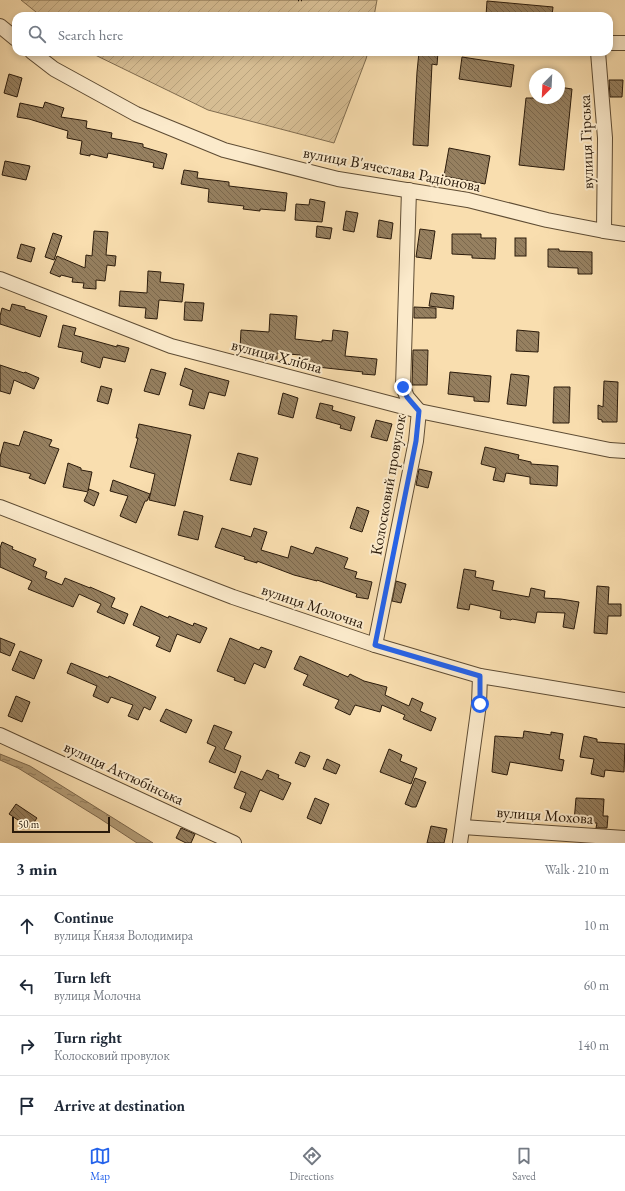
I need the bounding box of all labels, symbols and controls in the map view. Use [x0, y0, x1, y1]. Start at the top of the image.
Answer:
search box [12, 12, 613, 56]
icon: search [26, 23, 48, 45]
text: Search here [58, 25, 123, 44]
north arrow [529, 68, 565, 104]
street label: вулиця Гірська [574, 94, 598, 190]
street label: вулиця В'ячеслава Радіонова [301, 141, 483, 197]
street label: вулиця Хлібна [229, 334, 325, 378]
route end [394, 378, 412, 396]
street label: Колосковий провулок [365, 413, 411, 557]
street label: вулиця Молочна [259, 579, 368, 634]
route start [471, 695, 489, 713]
street label: вулиця Актюбінська [61, 736, 188, 810]
street label: вулиця Мохова [496, 801, 595, 829]
scale bar [12, 815, 110, 834]
text: 50 m [18, 817, 39, 831]
text: 3 min [16, 858, 57, 880]
text: Walk · 210 m [545, 861, 609, 878]
text: Continue [54, 908, 114, 927]
icon: ahead [16, 915, 38, 937]
text: 10 m [584, 917, 609, 934]
text: вулиця Князя Володимира [54, 927, 193, 944]
text: Turn left [54, 968, 111, 987]
icon: left [16, 975, 38, 997]
text: 60 m [584, 977, 609, 994]
text: вулиця Молочна [54, 987, 141, 1004]
text: Turn right [54, 1028, 122, 1047]
icon: right [16, 1035, 38, 1057]
text: 140 m [578, 1037, 609, 1054]
text: Колосковий провулок [54, 1047, 170, 1064]
icon: arrive [16, 1095, 38, 1117]
text: Arrive at destination [54, 1096, 185, 1115]
tab: Map [89, 1145, 111, 1183]
tab: Directions [290, 1145, 334, 1183]
tab: Saved [512, 1145, 536, 1183]

